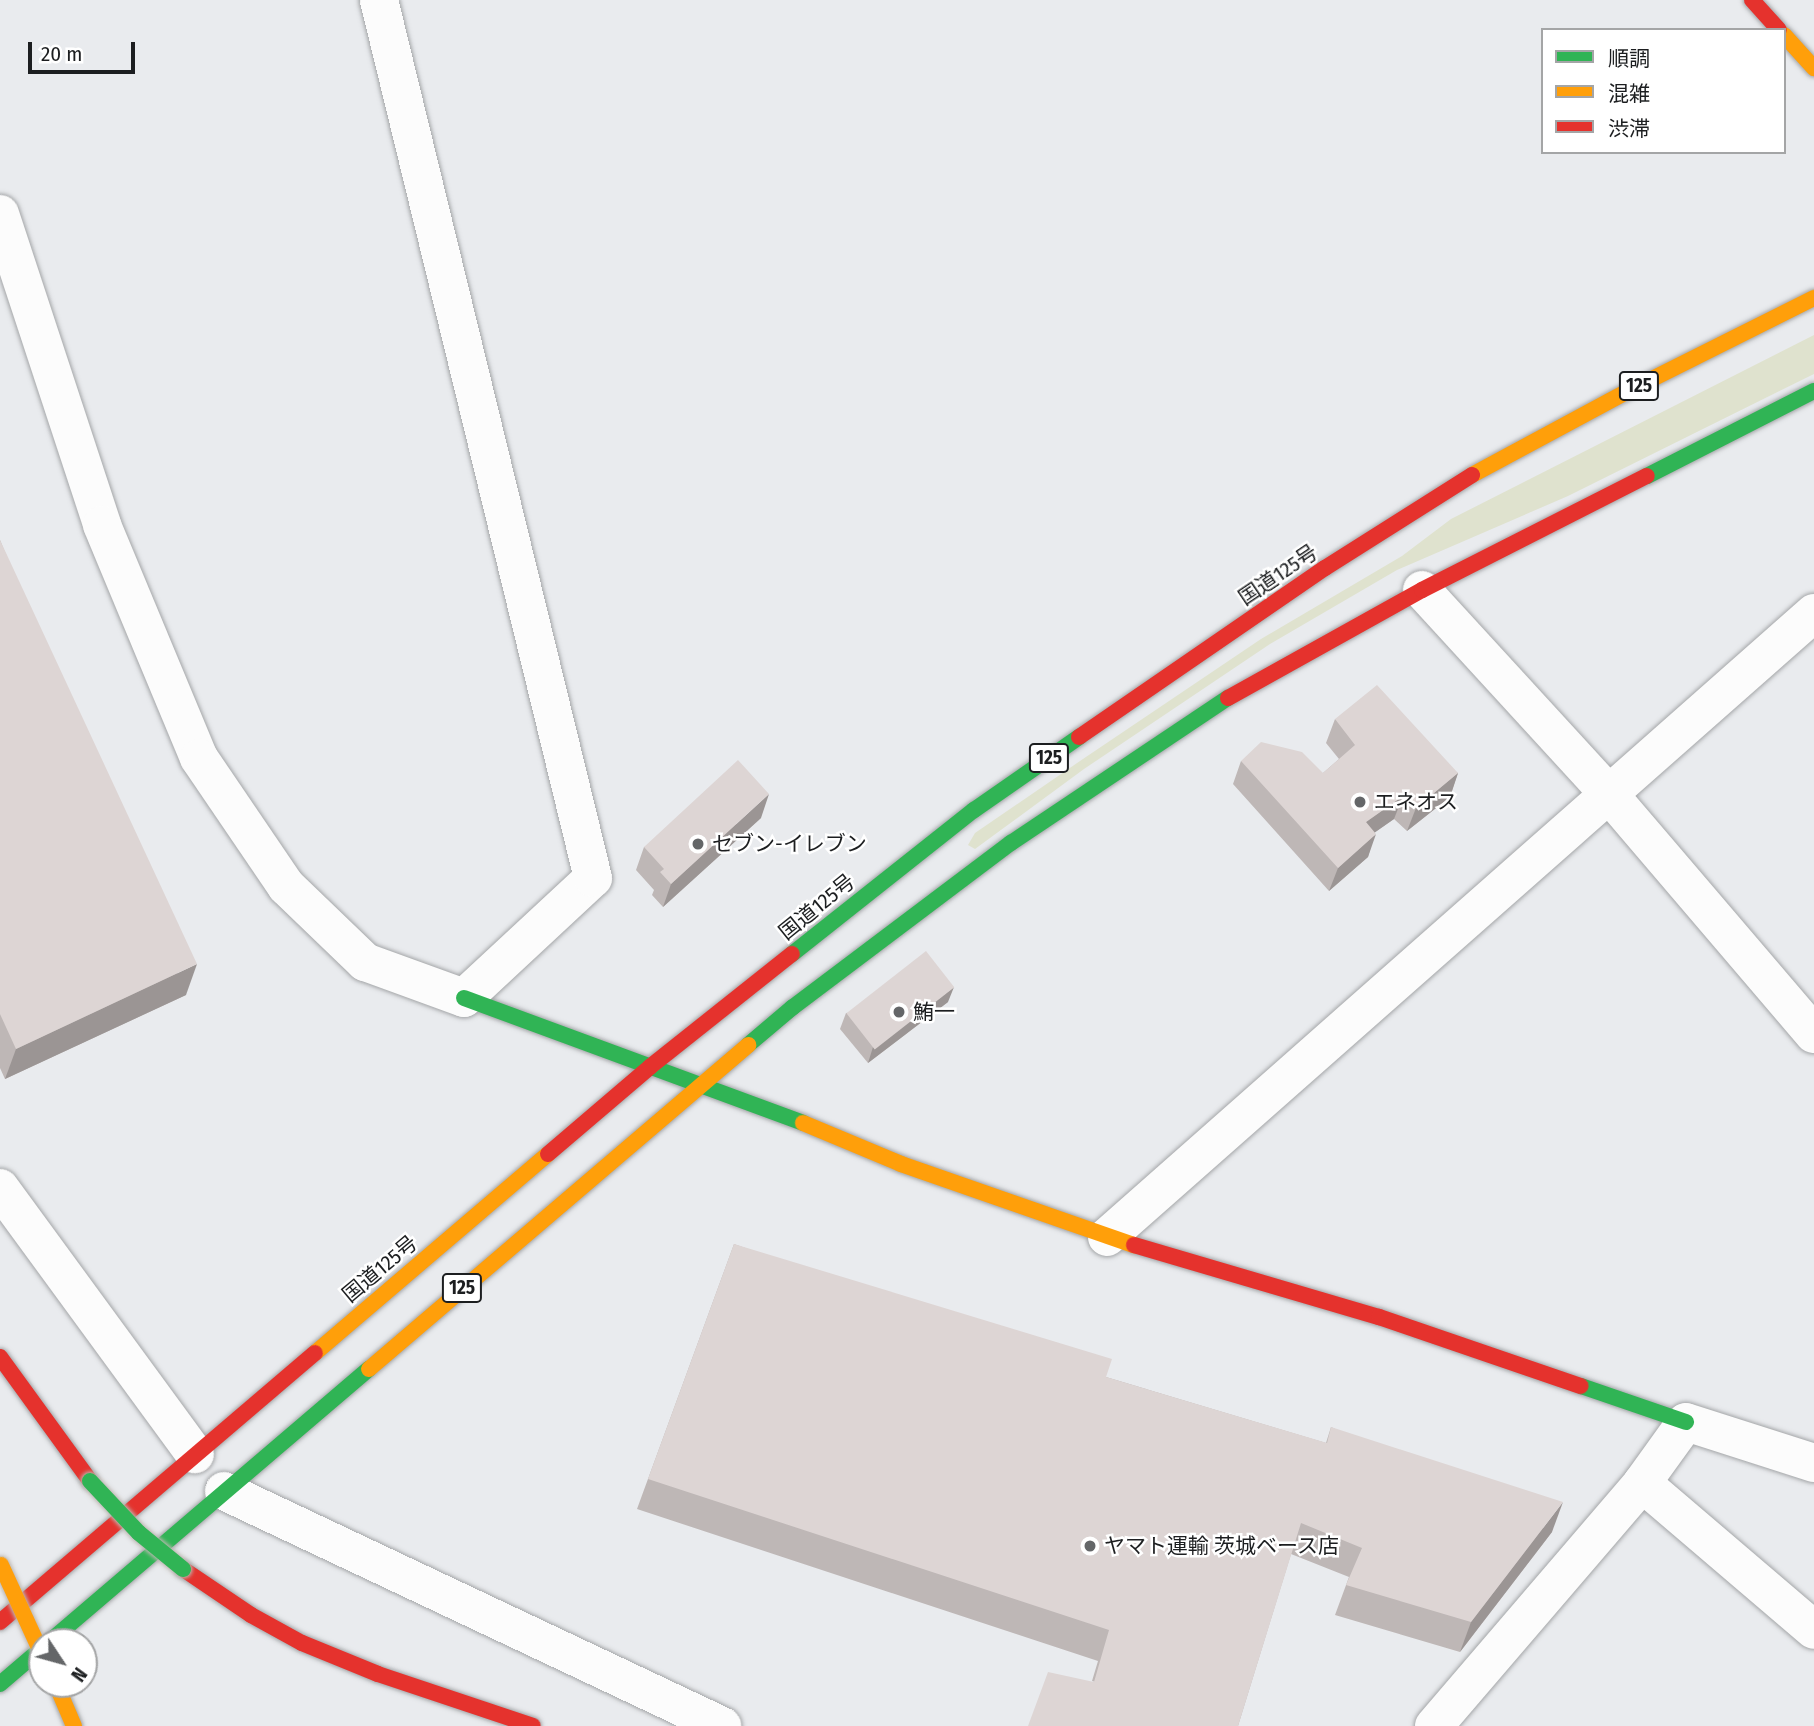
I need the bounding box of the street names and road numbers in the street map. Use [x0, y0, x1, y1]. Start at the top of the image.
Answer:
road number: 125 [1618, 370, 1660, 402]
street label: 国道125号 [1234, 539, 1322, 611]
road number: 125 [1028, 743, 1070, 774]
street label: 国道125号 [774, 869, 860, 945]
street label: 国道125号 [337, 1230, 423, 1308]
road number: 125 [441, 1272, 483, 1304]

